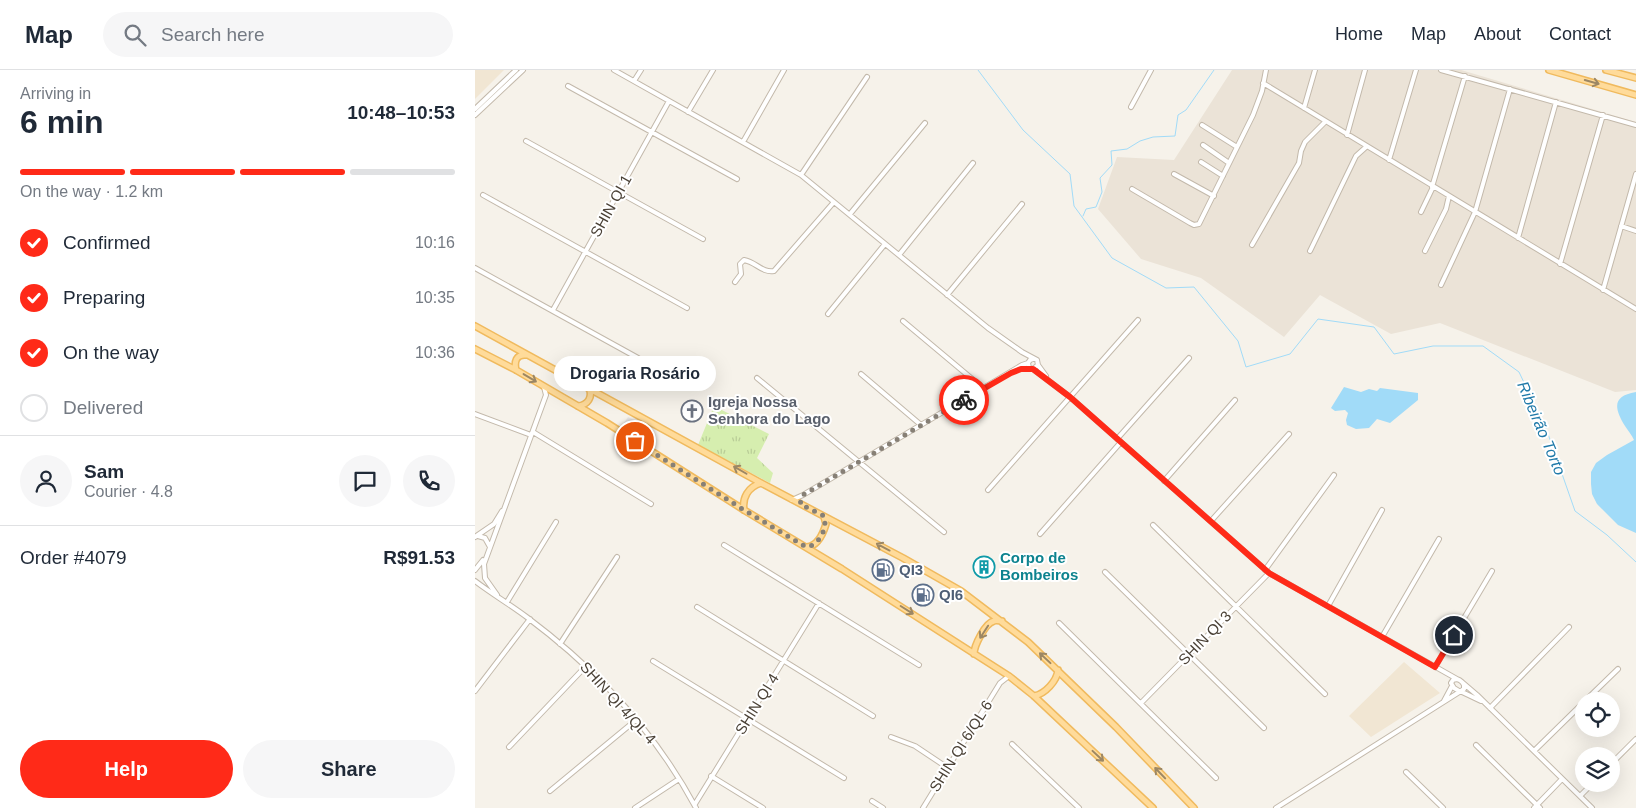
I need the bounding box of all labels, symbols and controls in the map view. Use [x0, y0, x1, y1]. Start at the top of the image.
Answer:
search box [103, 12, 453, 57]
text: Map [25, 21, 73, 48]
icon: search [121, 21, 149, 49]
text: Search here [161, 24, 265, 45]
text: Home [1335, 24, 1383, 44]
text: Map [1411, 24, 1446, 44]
text: About [1474, 24, 1521, 44]
text: Contact [1549, 24, 1611, 44]
one-way arrow [1584, 78, 1600, 88]
text: Arriving in [20, 85, 91, 102]
text: 10:48–10:53 [347, 102, 455, 123]
text: 6 min [20, 104, 104, 140]
street label: SHIN QI 1 [587, 172, 635, 240]
text: On the way · 1.2 km [20, 183, 163, 200]
icon: check [20, 229, 48, 257]
text: Confirmed [63, 232, 151, 253]
text: 10:16 [415, 234, 455, 251]
icon: check [20, 284, 48, 312]
text: Preparing [63, 287, 145, 308]
text: 10:35 [415, 289, 455, 306]
icon: check [20, 339, 48, 367]
text: On the way [63, 342, 159, 363]
text: 10:36 [415, 344, 455, 361]
callout: Drogaria Rosário [554, 356, 716, 391]
text: Drogaria Rosário [570, 365, 700, 382]
one-way arrow [523, 373, 537, 383]
courier [939, 375, 989, 425]
water label: Ribeirão Torto [1514, 379, 1569, 478]
icon: bike [950, 386, 978, 414]
place label: Igreja Nossa Senhora do Lago [708, 393, 831, 427]
text: Delivered [63, 397, 143, 418]
church icon: Igreja Nossa Senhora do Lago [680, 399, 704, 423]
pin [614, 420, 656, 462]
icon: bag [621, 427, 649, 455]
button: person [20, 455, 72, 507]
button: chat [339, 455, 391, 507]
button: phone [403, 455, 455, 507]
text: Sam [84, 461, 124, 482]
one-way arrow [733, 465, 747, 475]
text: Courier · 4.8 [84, 483, 173, 500]
one-way arrow [876, 542, 890, 552]
text: Order #4079 [20, 547, 127, 568]
text: R$91.53 [383, 547, 455, 568]
place label: Corpo de Bombeiros [1000, 549, 1078, 583]
building icon: Corpo de Bombeiros [972, 555, 996, 579]
fuel station icon: QI3 [871, 558, 895, 582]
place label: QI3 [899, 561, 923, 578]
fuel station icon: QI6 [911, 583, 935, 607]
place label: QI6 [939, 586, 963, 603]
one-way arrow [900, 605, 914, 615]
street label: SHIN QI 3 [1175, 607, 1234, 668]
pin [1433, 614, 1475, 656]
icon: home [1440, 621, 1468, 649]
one-way arrow [978, 625, 989, 639]
one-way arrow [1039, 652, 1052, 664]
street label: SHIN QI 4/QL 4 [577, 658, 660, 747]
street label: SHIN QI 4 [731, 670, 782, 737]
map controls [1575, 692, 1620, 792]
button: locate [1575, 692, 1620, 737]
street label: SHIN QI 6/QL 6 [926, 697, 995, 795]
button: Help [20, 740, 233, 798]
button: Share [243, 740, 455, 798]
button: layers [1575, 747, 1620, 792]
one-way arrow [1091, 750, 1104, 762]
one-way arrow [1154, 767, 1166, 779]

